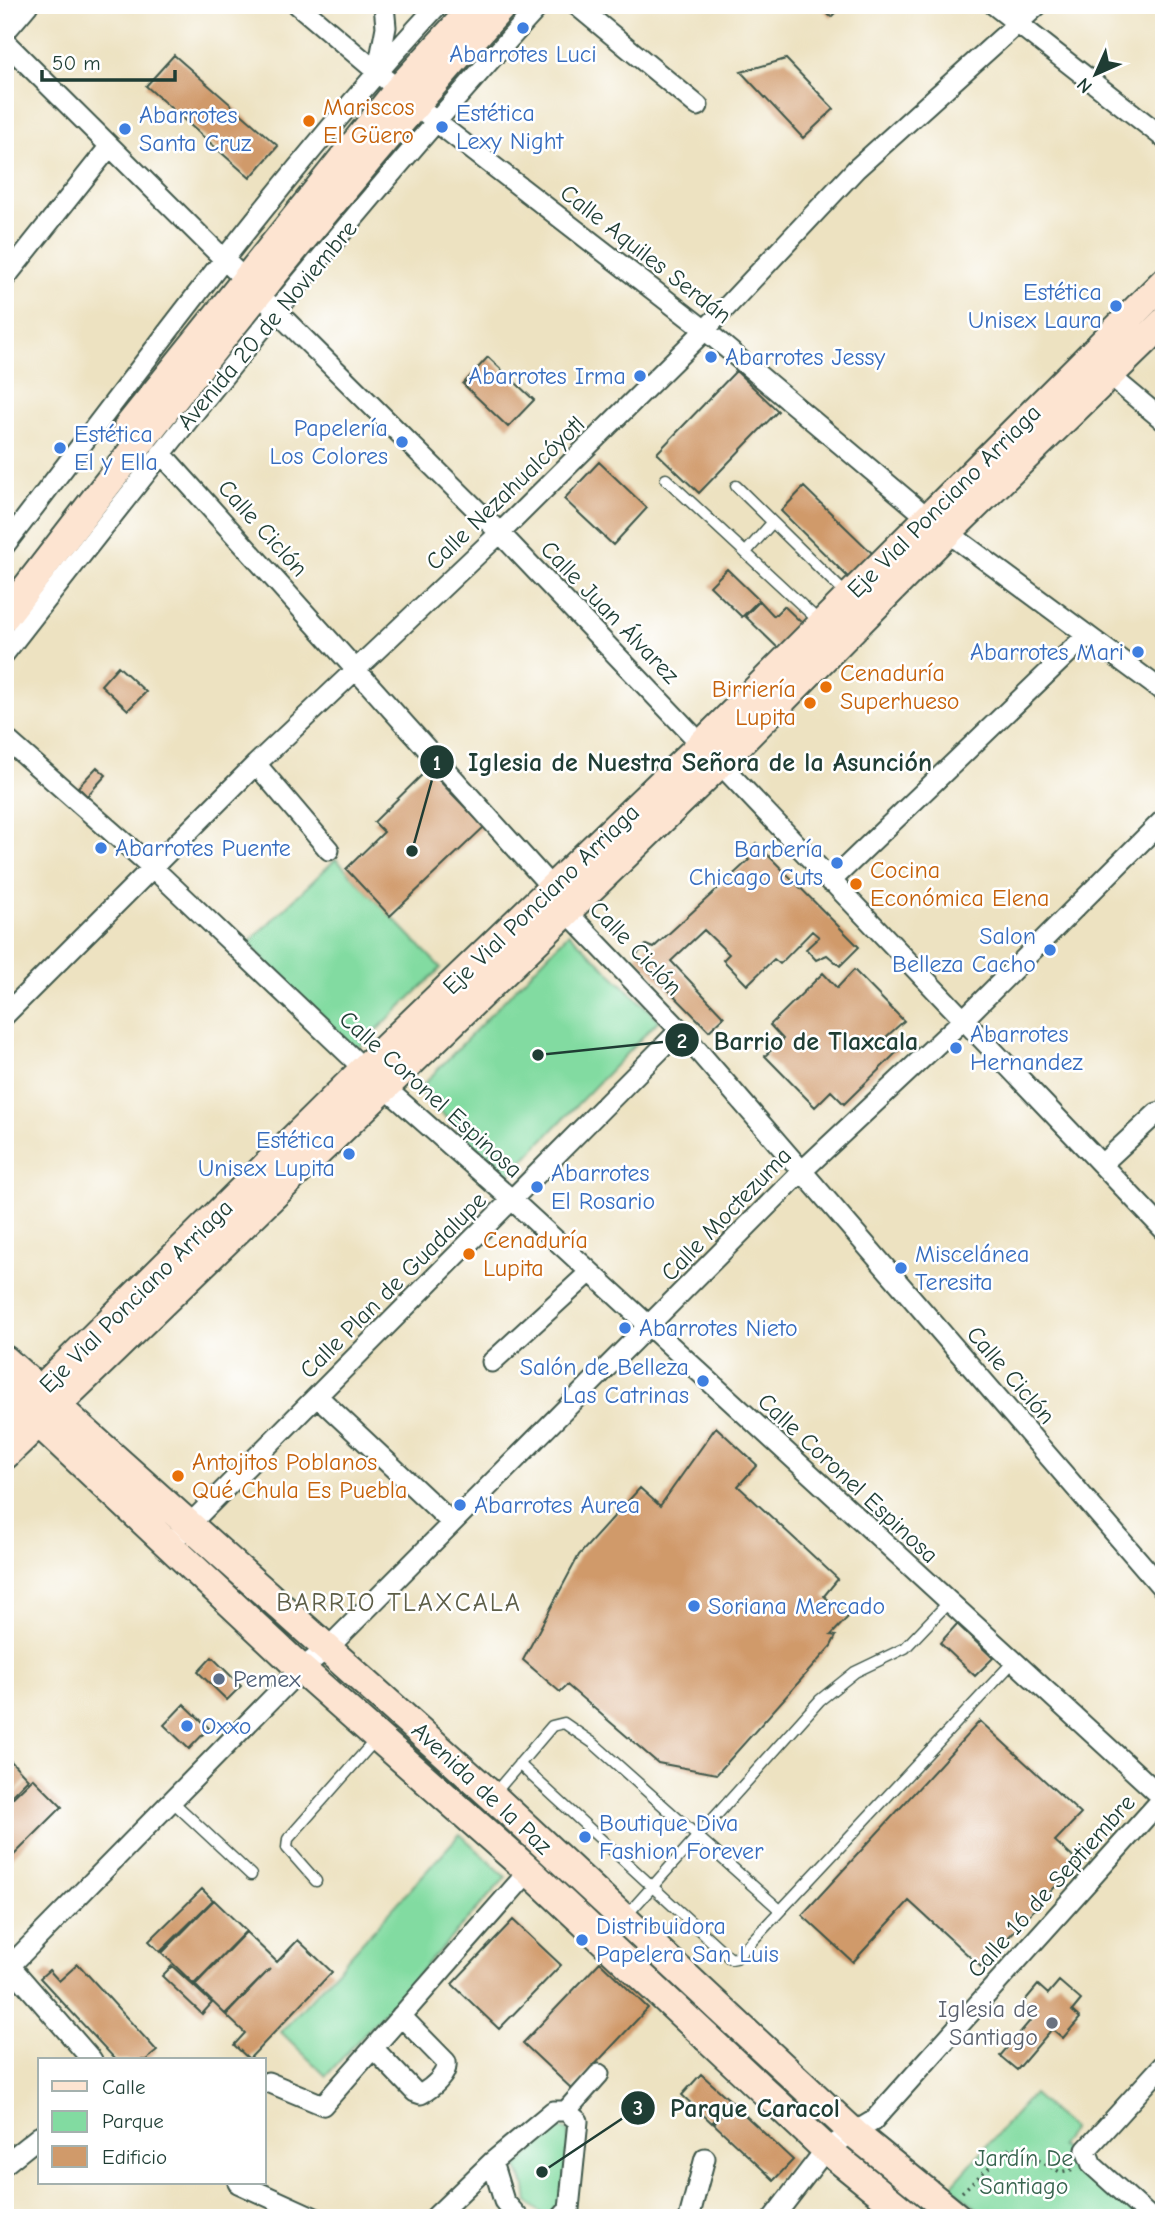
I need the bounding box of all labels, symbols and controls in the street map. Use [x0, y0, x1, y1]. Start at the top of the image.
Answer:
marker: Abarrotes Luci [515, 20, 531, 36]
scale bar [42, 38, 175, 82]
north arrow [1060, 38, 1130, 108]
place label: Abarrotes Luci [449, 40, 597, 68]
text: 50 m [52, 51, 101, 75]
text: N [1073, 73, 1097, 97]
place label: Mariscos El Güero [323, 93, 414, 149]
place label: Estética Lexy Night [456, 99, 565, 155]
place label: Abarrotes Santa Cruz [139, 101, 252, 157]
marker: Mariscos El Güero [301, 113, 317, 129]
marker: Estética Lexy Night [434, 119, 450, 135]
marker: Abarrotes Santa Cruz [117, 121, 133, 137]
street label: Calle Aquiles Serdán [555, 178, 737, 330]
street label: Avenida 20 de Noviembre [171, 215, 363, 435]
place label: Estética Unisex Laura [968, 278, 1102, 334]
marker: Estética Unisex Laura [1108, 298, 1124, 314]
place label: Abarrotes Jessy [725, 343, 885, 371]
marker: Abarrotes Jessy [703, 349, 719, 365]
place label: Abarrotes Irma [468, 362, 626, 390]
marker: Abarrotes Irma [632, 368, 648, 384]
street label: Eje Vial Ponciano Arriaga [842, 399, 1046, 603]
street label: Calle Nezahualcóyotl [420, 410, 590, 576]
place label: Papelería Los Colores [269, 414, 388, 470]
place label: Estética El y Ella [74, 420, 158, 476]
marker: Papelería Los Colores [394, 434, 410, 450]
marker: Estética El y Ella [52, 440, 68, 456]
street label: Calle Ciclón [212, 474, 314, 582]
street label: Calle Juan Álvarez [535, 535, 686, 689]
place label: Abarrotes Mari [970, 638, 1124, 666]
marker: Abarrotes Mari [1130, 644, 1146, 660]
place label: Cenaduría Superhueso [840, 659, 960, 715]
place label: Birriería Lupita [712, 675, 796, 731]
marker: Cenaduría Superhueso [818, 679, 834, 695]
marker: Birriería Lupita [802, 695, 818, 711]
callout: Iglesia de Nuestra Señora de la Asunción [419, 739, 946, 786]
text: Iglesia de Nuestra Señora de la Asunción [468, 748, 932, 778]
text: 1 [433, 751, 441, 775]
street label: Eje Vial Ponciano Arriaga [437, 798, 645, 1000]
place label: Abarrotes Puente [115, 834, 291, 862]
place label: Barbería Chicago Cuts [689, 835, 823, 891]
marker: Abarrotes Puente [93, 840, 109, 856]
marker: Barbería Chicago Cuts [829, 855, 845, 871]
place label: Cocina Económica Elena [870, 856, 1049, 912]
marker: Cocina Económica Elena [848, 876, 864, 892]
street label: Calle Ciclón [584, 895, 688, 1001]
place label: Salon Belleza Cacho [892, 922, 1036, 978]
marker: Salon Belleza Cacho [1042, 942, 1058, 958]
street label: Calle Coronel Espinosa [334, 1005, 528, 1183]
callout: Barrio de Tlaxcala [665, 1017, 933, 1064]
place label: Abarrotes Hernandez [970, 1020, 1084, 1076]
text: Barrio de Tlaxcala [714, 1027, 918, 1057]
text: 2 [677, 1029, 687, 1053]
marker: Abarrotes Hernandez [948, 1040, 964, 1056]
place label: Estética Unisex Lupita [198, 1126, 335, 1182]
street label: Calle Moctezuma [655, 1141, 797, 1287]
marker: Estética Unisex Lupita [341, 1146, 357, 1162]
place label: Abarrotes El Rosario [551, 1159, 655, 1215]
marker: Abarrotes El Rosario [529, 1179, 545, 1195]
street label: Calle Plan de Guadalupe [294, 1186, 492, 1384]
street label: Eje Vial Ponciano Arriaga [34, 1194, 238, 1398]
place label: Cenaduría Lupita [483, 1226, 588, 1282]
place label: Miscelánea Teresita [915, 1240, 1029, 1296]
marker: Cenaduría Lupita [461, 1246, 477, 1262]
marker: Miscelánea Teresita [893, 1260, 909, 1276]
place label: Abarrotes Nieto [639, 1314, 798, 1342]
marker: Abarrotes Nieto [617, 1320, 633, 1336]
street label: Calle Ciclón [961, 1320, 1061, 1430]
place label: Salón de Belleza Las Catrinas [520, 1353, 689, 1409]
marker: Salón de Belleza Las Catrinas [695, 1373, 711, 1389]
street label: Calle Coronel Espinosa [752, 1387, 944, 1569]
place label: Antojitos Poblanos Qué Chula Es Puebla [192, 1448, 408, 1504]
marker: Antojitos Poblanos Qué Chula Es Puebla [170, 1468, 186, 1484]
place label: Abarrotes Aurea [474, 1491, 640, 1519]
marker: Abarrotes Aurea [452, 1497, 468, 1513]
district label: BARRIO TLAXCALA [276, 1588, 522, 1618]
place label: Soriana Mercado [708, 1592, 885, 1620]
marker: Soriana Mercado [686, 1598, 702, 1614]
place label: Pemex [233, 1665, 301, 1693]
marker: Pemex [211, 1671, 227, 1687]
place label: Oxxo [201, 1712, 251, 1740]
street label: Avenida de la Paz [406, 1716, 558, 1860]
marker: Oxxo [179, 1718, 195, 1734]
street label: Calle 16 de Septiembre [961, 1789, 1141, 1983]
place label: Boutique Diva Fashion Forever [599, 1809, 764, 1865]
marker: Boutique Diva Fashion Forever [577, 1829, 593, 1845]
place label: Distribuidora Papelera San Luis [596, 1912, 779, 1968]
marker: Distribuidora Papelera San Luis [574, 1932, 590, 1948]
place label: Iglesia de Santiago [938, 1995, 1038, 2051]
marker: Iglesia de Santiago [1044, 2015, 1060, 2031]
legend [38, 2058, 266, 2184]
text: Calle [102, 2075, 145, 2099]
callout: Parque Caracol [621, 2084, 854, 2131]
text: Parque Caracol [670, 2094, 840, 2124]
text: 3 [633, 2096, 643, 2120]
text: Parque [102, 2109, 164, 2133]
park label: Jardín De Santiago [975, 2144, 1073, 2200]
text: Edificio [102, 2145, 167, 2169]

